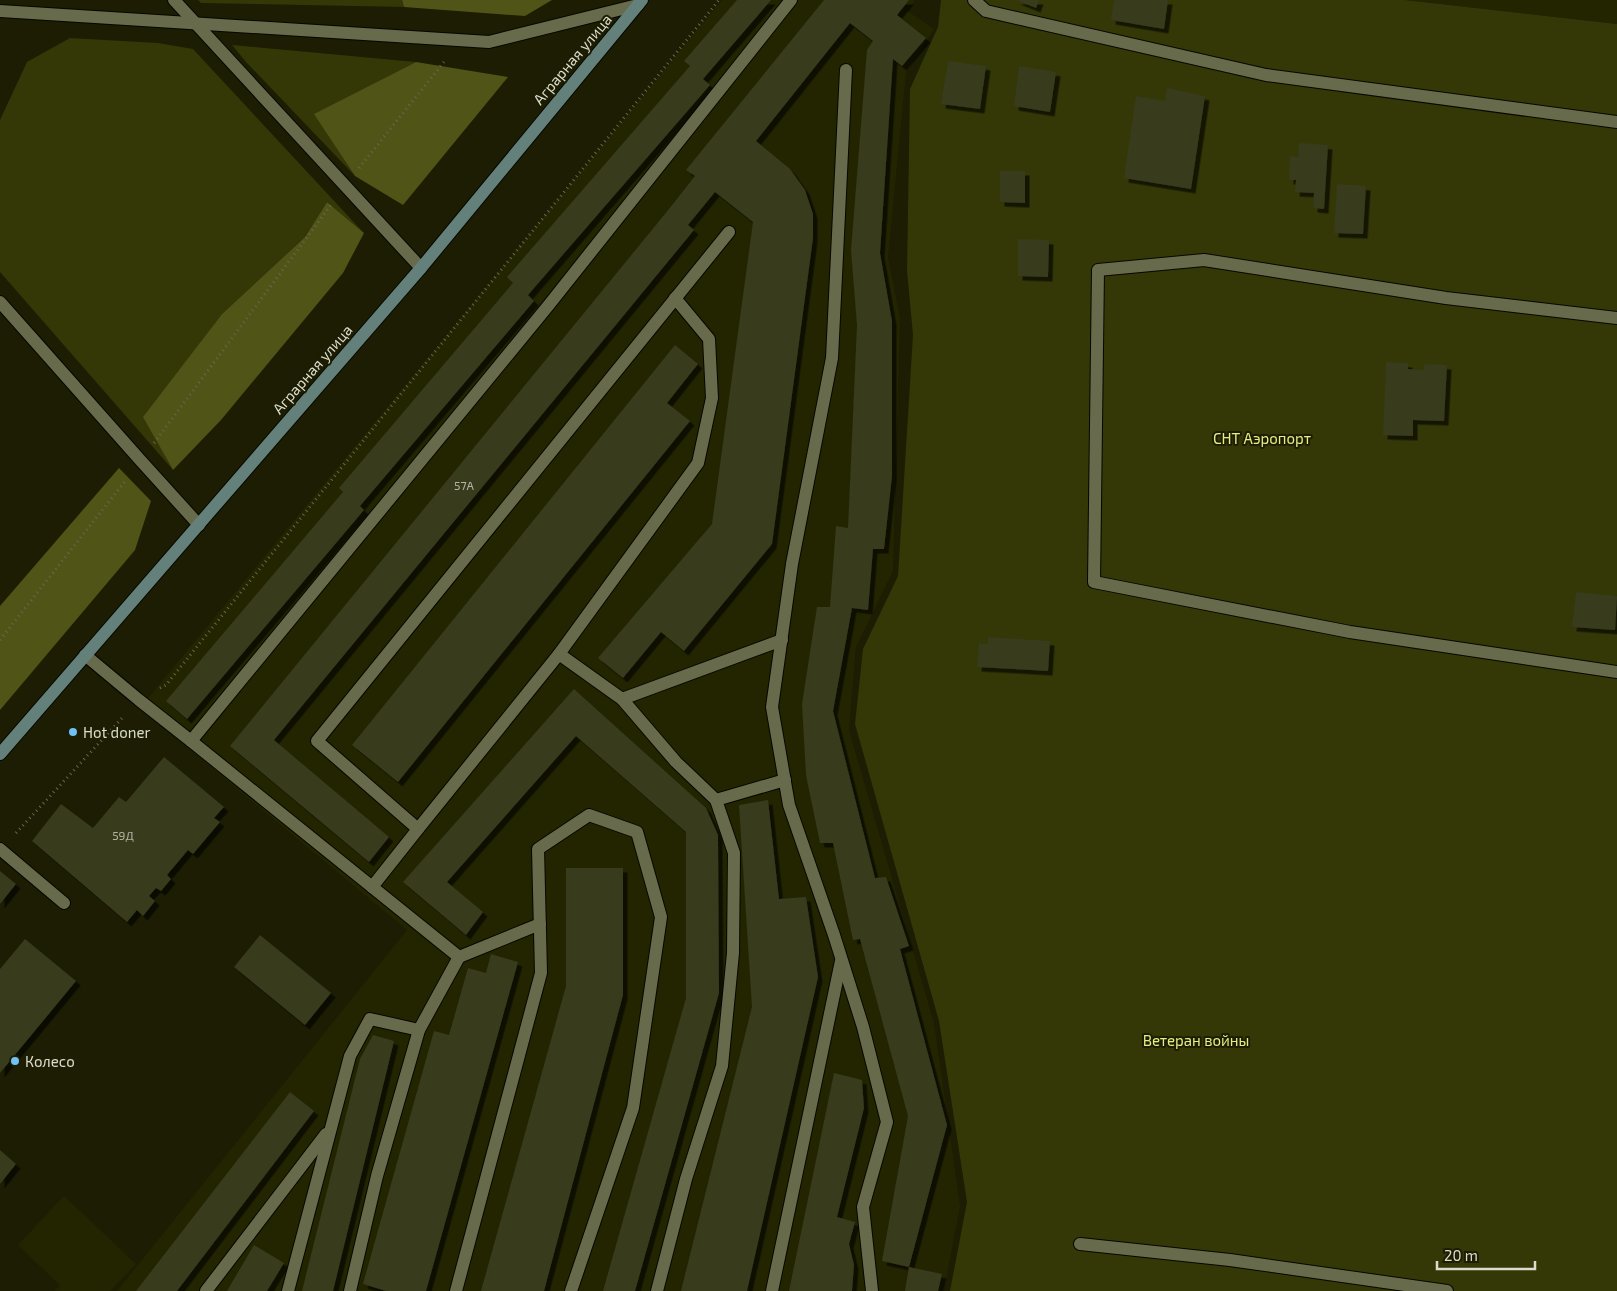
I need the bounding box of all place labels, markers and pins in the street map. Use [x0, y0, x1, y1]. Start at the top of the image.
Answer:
place label: Hot doner [83, 723, 151, 741]
marker: Hot doner [67, 726, 79, 738]
place label: Колесо [25, 1052, 75, 1070]
marker: Колесо [9, 1055, 21, 1067]

